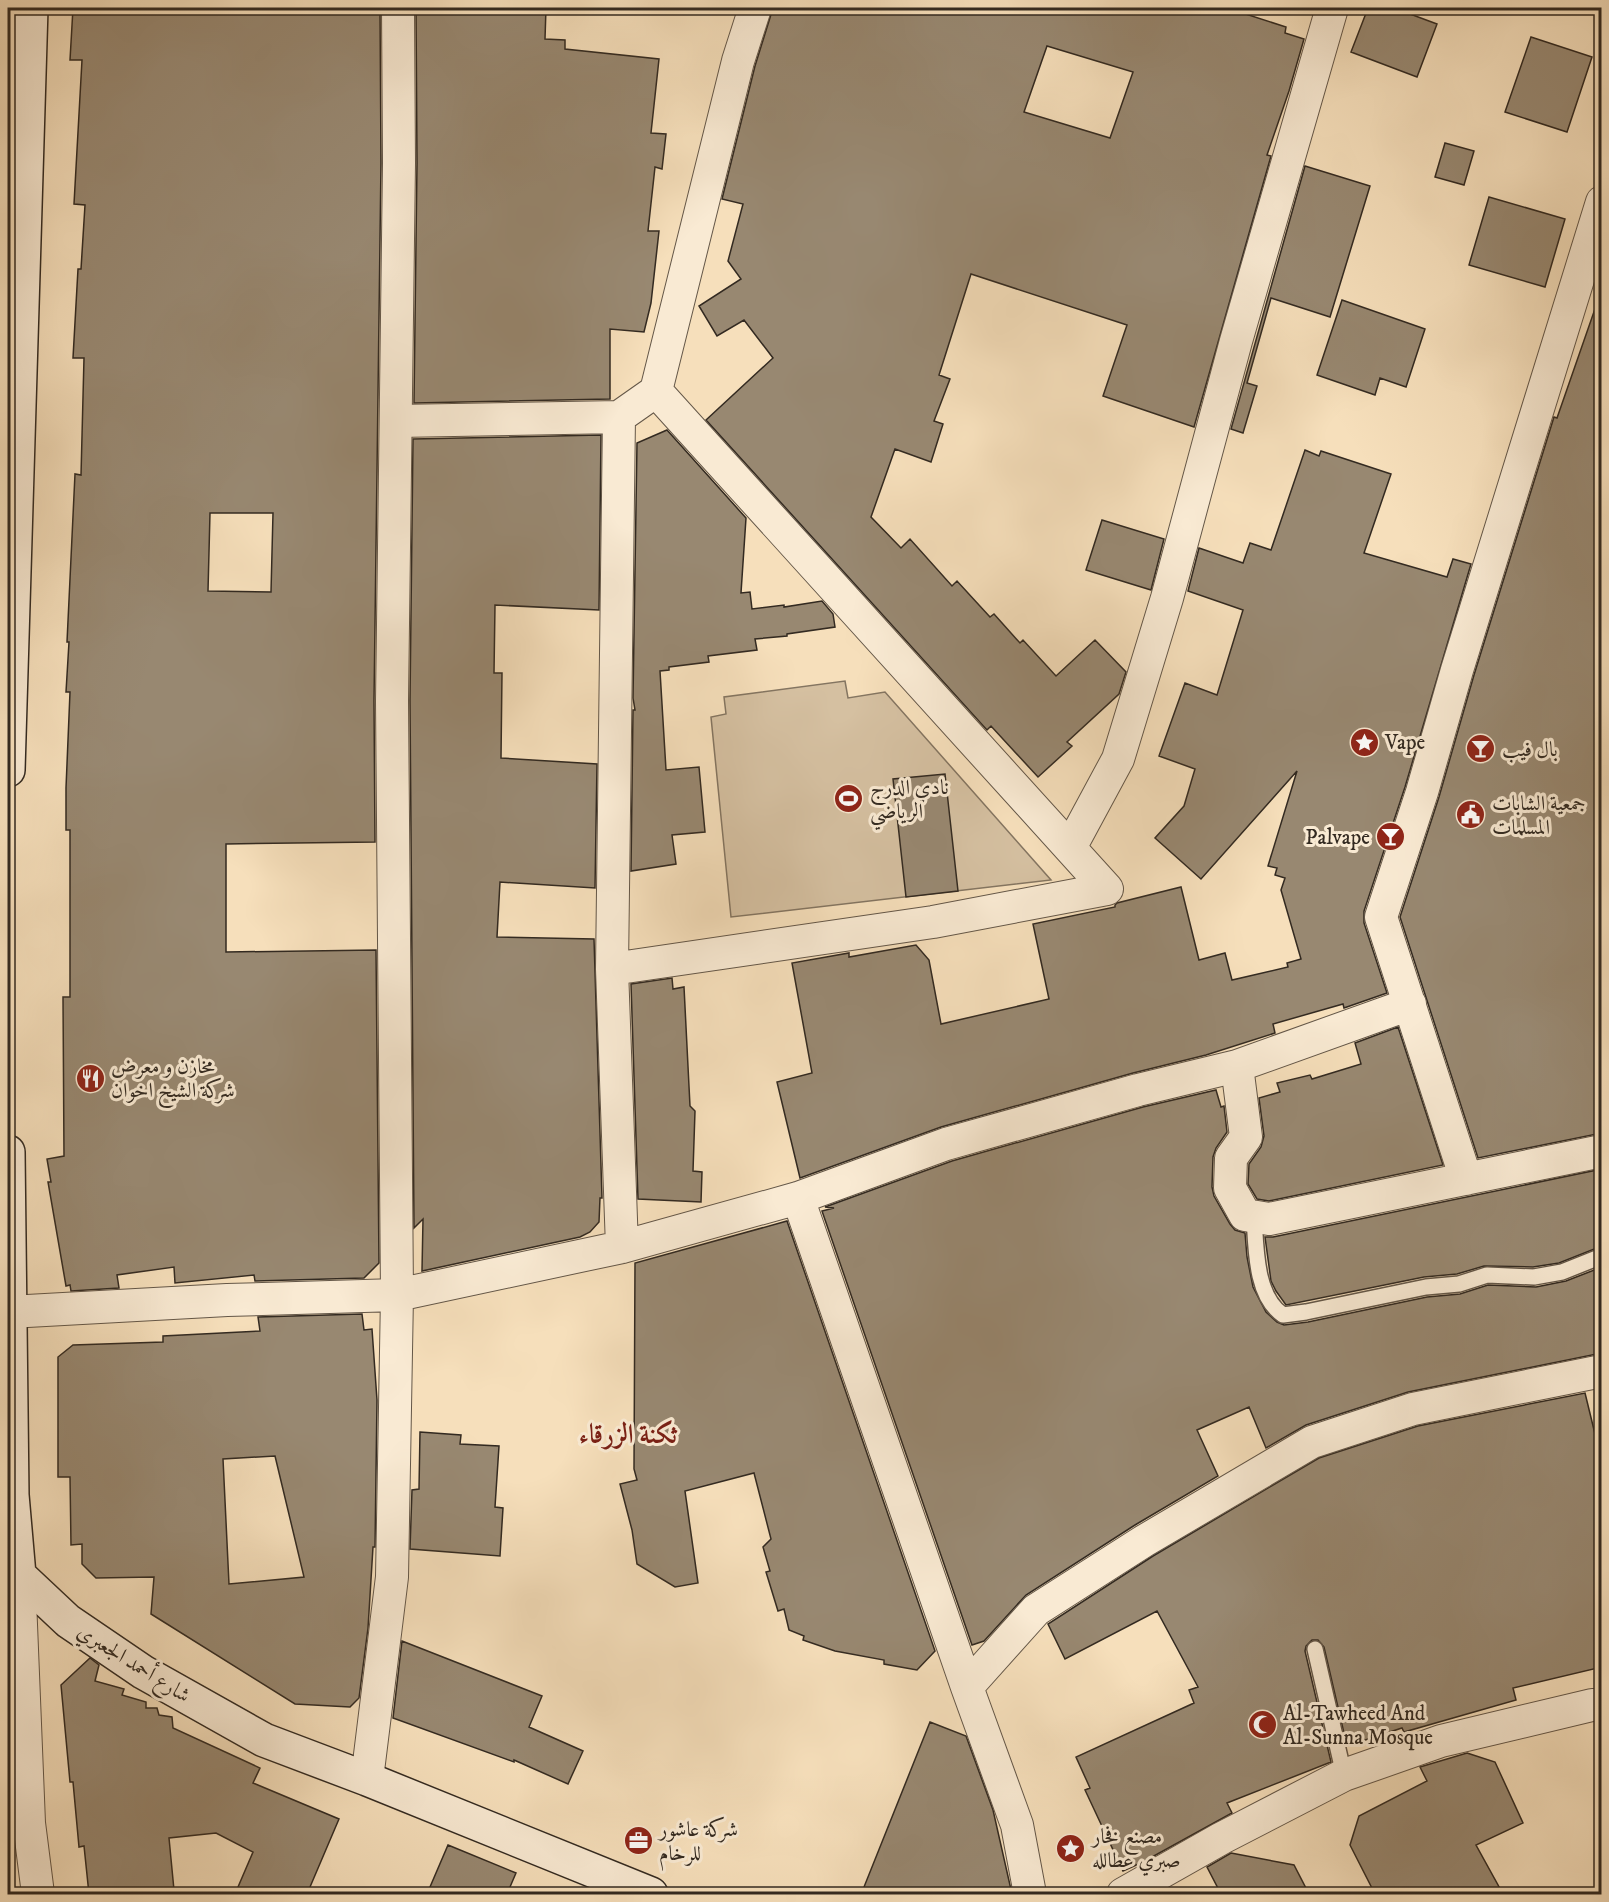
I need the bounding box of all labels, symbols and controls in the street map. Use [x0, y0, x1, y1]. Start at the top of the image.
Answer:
place icon: Vape [1348, 726, 1380, 758]
place label: Vape [1384, 730, 1425, 756]
bar icon: بال فيب [1465, 733, 1497, 765]
place label: بال فيب [1502, 737, 1558, 763]
place label: نادي الدرج الرياضي [870, 775, 949, 831]
sports icon: نادي الدرج الرياضي [833, 783, 865, 815]
place label: جمعية الشابات المسلمات [1492, 791, 1586, 841]
public building icon: جمعية الشابات المسلمات [1455, 799, 1487, 831]
bar icon: Palvape [1375, 821, 1407, 853]
place label: Palvape [1305, 825, 1370, 851]
place label: مخازن و معرض شركة الشيخ اخوان [111, 1054, 235, 1109]
restaurant icon: مخازن و معرض شركة الشيخ اخوان [74, 1062, 106, 1094]
district label: ثكنة الزرقاء [579, 1418, 678, 1452]
street label: شارع أحمد الجعبري [70, 1616, 197, 1712]
place label: Al-Tawheed And Al-Sunna Mosque [1283, 1701, 1433, 1751]
mosque icon: Al-Tawheed And Al-Sunna Mosque [1246, 1709, 1278, 1741]
place label: شركة عاشور للرخام [657, 1816, 738, 1871]
place label: مصنع فخار صبري عطالله [1090, 1824, 1181, 1876]
office icon: شركة عاشور للرخام [622, 1825, 654, 1857]
place icon: مصنع فخار صبري عطالله [1055, 1832, 1087, 1864]

